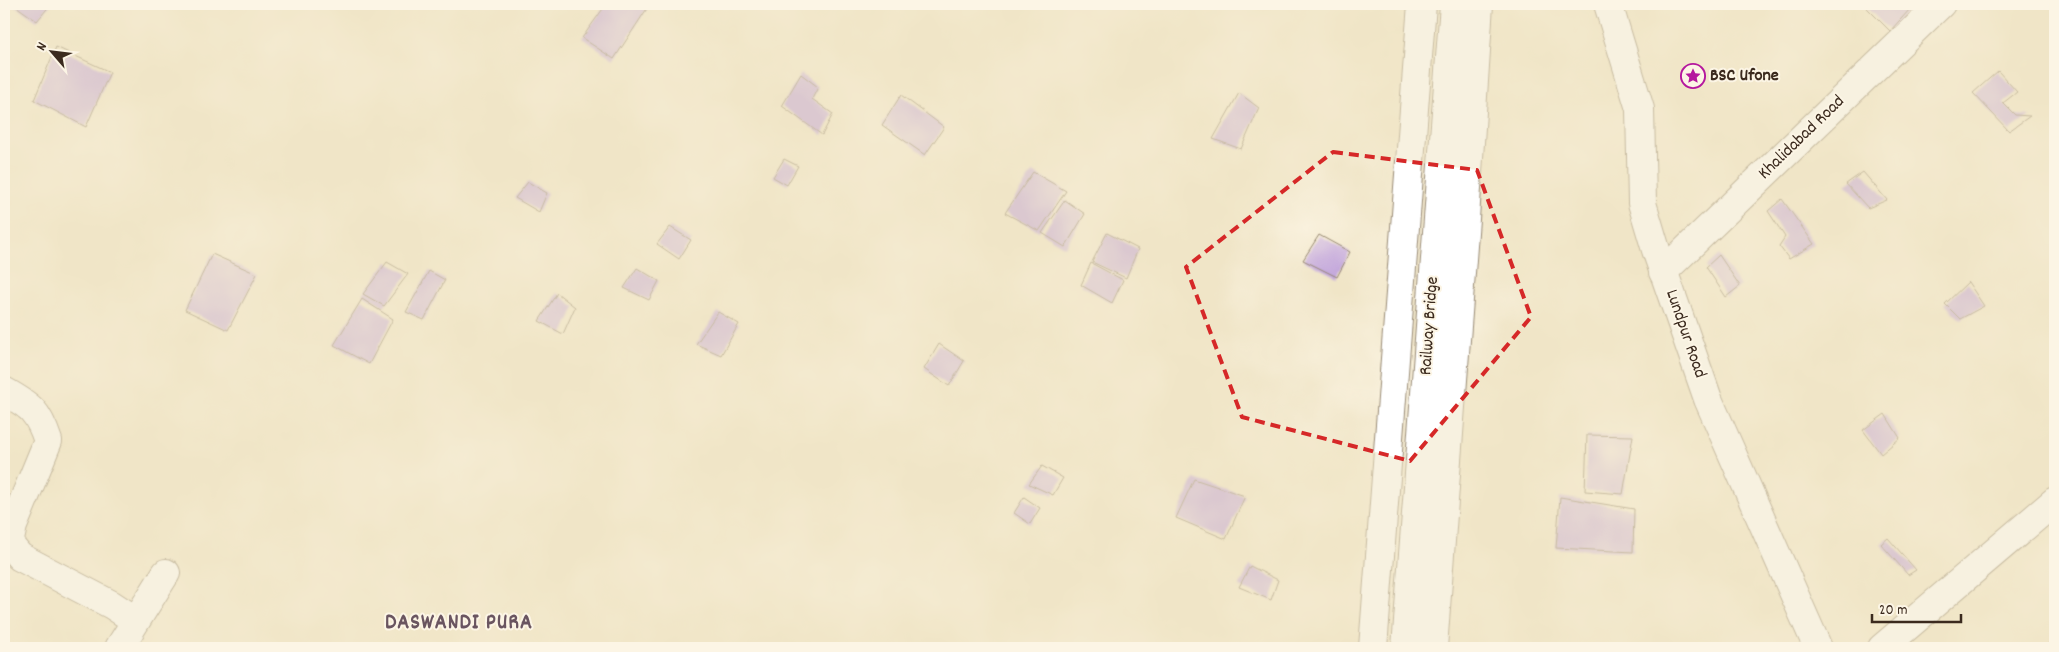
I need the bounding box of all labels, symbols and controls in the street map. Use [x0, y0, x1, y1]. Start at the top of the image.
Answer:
north arrow [28, 28, 78, 78]
text: N [32, 39, 53, 55]
place icon: BSC Ufone [1680, 63, 1706, 89]
place label: BSC Ufone [1710, 64, 1779, 89]
street label: Khalidabad Road [1753, 90, 1851, 186]
street label: Railway Bridge [1414, 276, 1446, 376]
street label: Lundpur Road [1658, 286, 1712, 382]
scale bar [1872, 592, 1960, 624]
text: 20 m [1879, 600, 1907, 622]
district label: DASWANDI PURA [385, 608, 533, 639]

